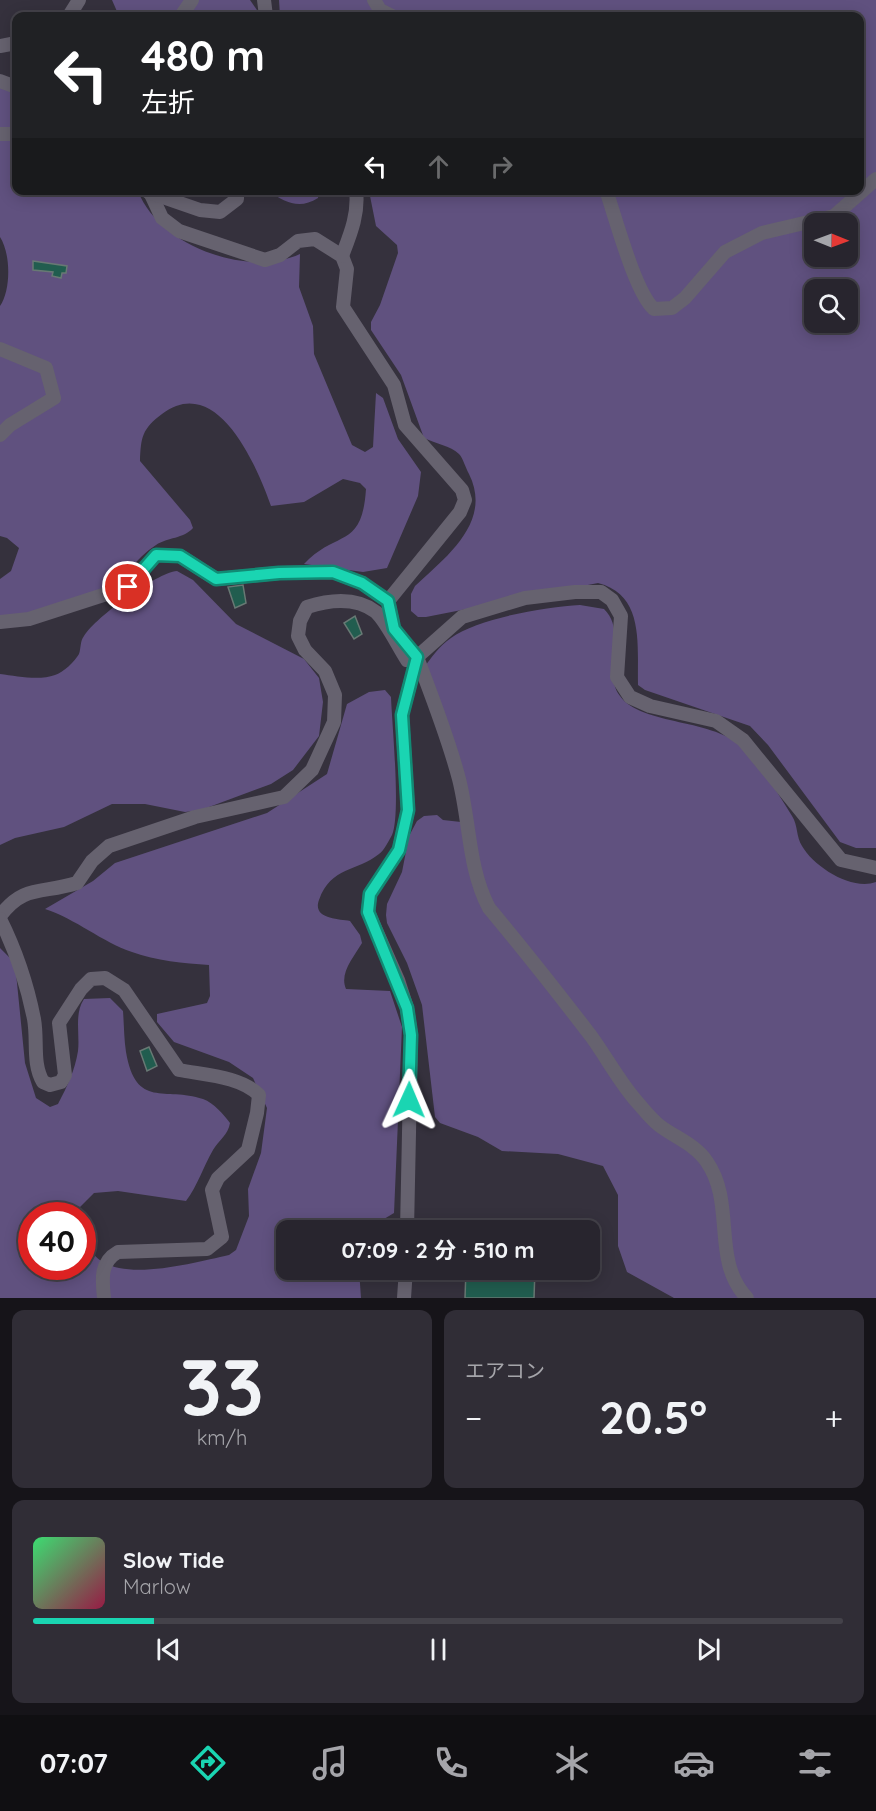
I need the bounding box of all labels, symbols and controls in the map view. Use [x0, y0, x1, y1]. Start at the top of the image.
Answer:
text: 480 m [141, 29, 265, 82]
icon: left [42, 36, 120, 114]
text: 左折 [141, 85, 195, 119]
icon: left [359, 150, 392, 183]
icon: ahead [422, 150, 455, 183]
icon: right [485, 150, 518, 183]
north arrow [804, 213, 858, 267]
map controls [804, 213, 858, 333]
button: search [804, 279, 858, 333]
pin [102, 561, 153, 612]
icon: arrive [111, 570, 144, 603]
position arrow [377, 1068, 441, 1132]
speed limit sign: 40 [18, 1202, 96, 1280]
text: 07:09 · 2 分 · 510 m [342, 1236, 535, 1264]
text: 33 [180, 1337, 264, 1435]
text: エアコン [465, 1358, 545, 1383]
text: 20.5° [599, 1389, 707, 1445]
text: − [465, 1397, 482, 1438]
text: + [824, 1397, 843, 1438]
text: km/h [197, 1425, 247, 1450]
text: Slow Tide [123, 1546, 224, 1574]
text: Marlow [123, 1574, 191, 1599]
icon: previous [152, 1633, 185, 1666]
icon: pause [422, 1633, 455, 1666]
icon: next [692, 1633, 725, 1666]
icon: directions [187, 1742, 229, 1784]
icon: music [309, 1742, 351, 1784]
icon: phone [430, 1742, 472, 1784]
icon: climate [551, 1742, 593, 1784]
icon: car [673, 1742, 715, 1784]
icon: filters [794, 1742, 836, 1784]
text: 07:07 [40, 1746, 108, 1780]

